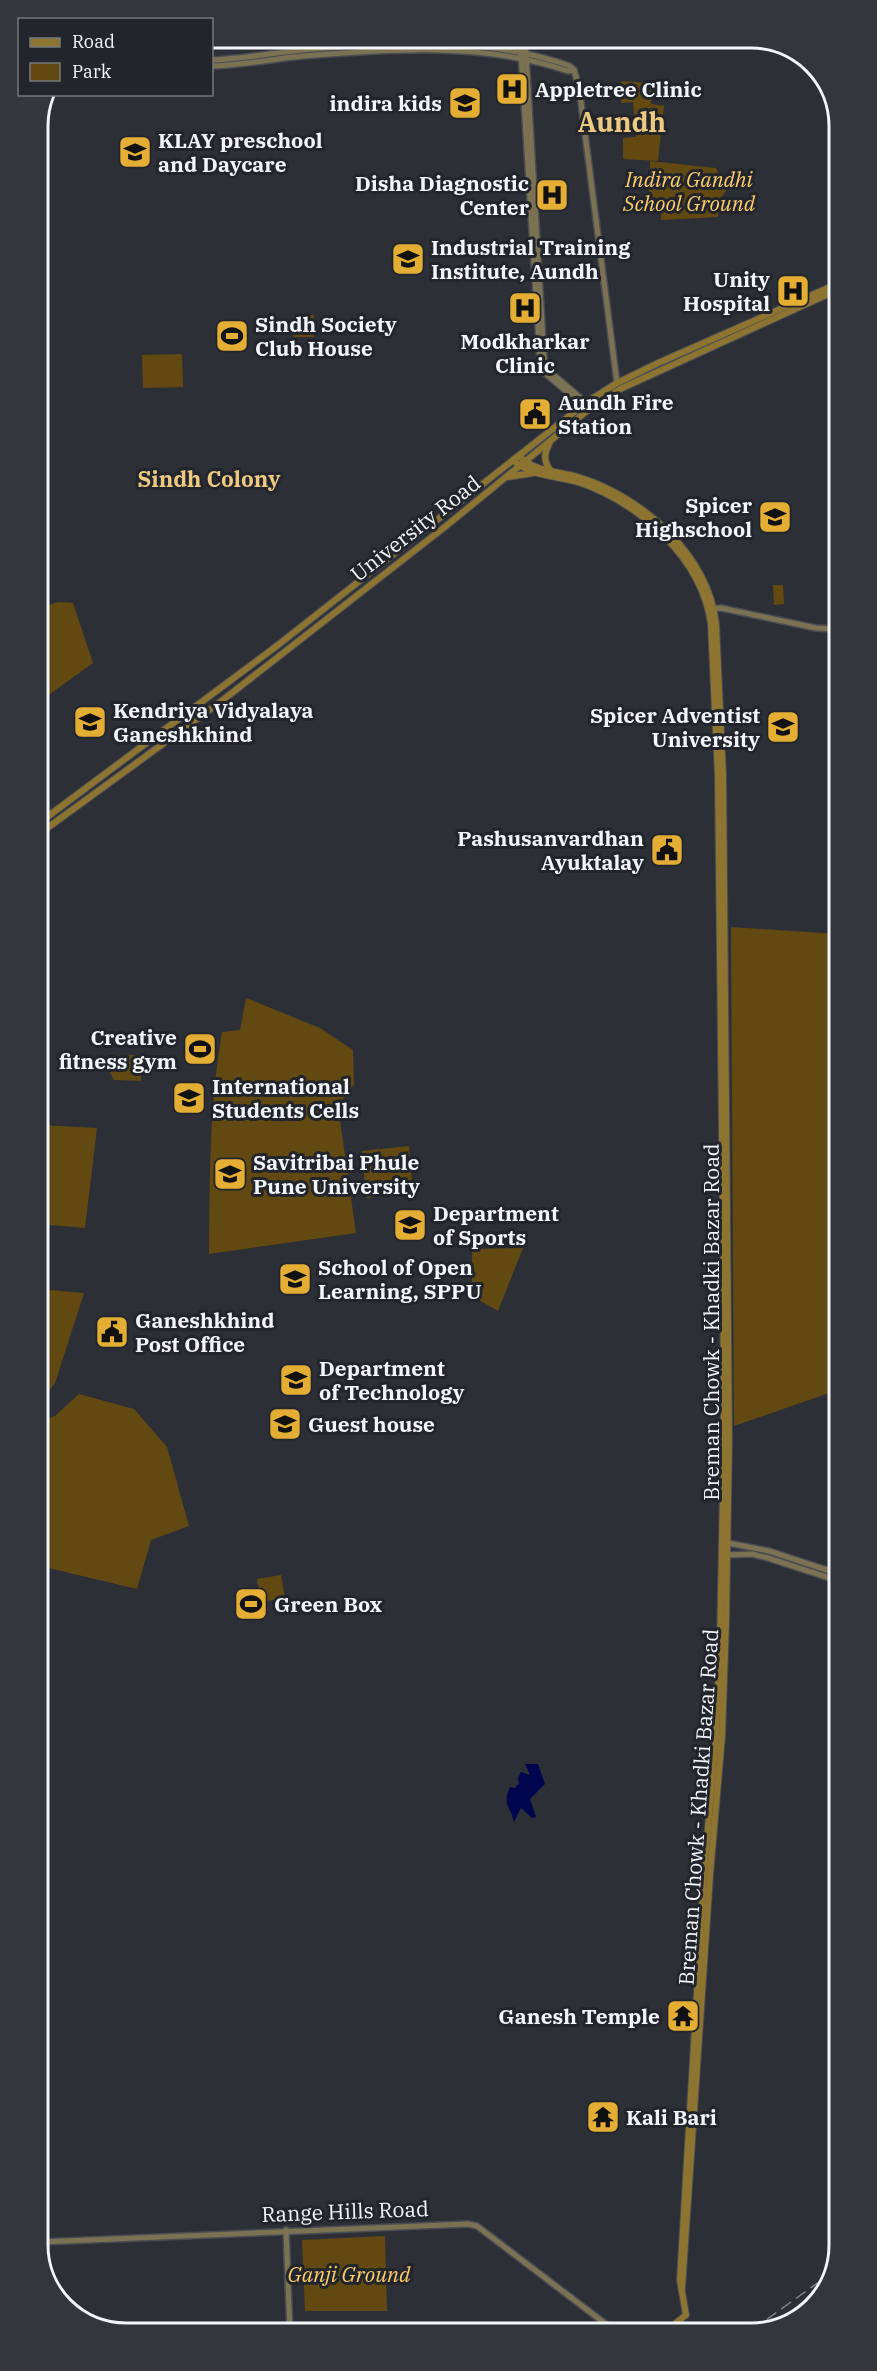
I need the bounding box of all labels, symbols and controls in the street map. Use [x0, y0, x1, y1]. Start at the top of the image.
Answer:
legend [18, 18, 213, 96]
text: Road [72, 30, 115, 53]
text: Park [72, 60, 112, 83]
hospital icon: Appletree Clinic [494, 71, 530, 107]
place label: Appletree Clinic [535, 75, 702, 103]
school or university icon: indira kids [447, 85, 483, 121]
place label: indira kids [330, 89, 442, 117]
district label: Aundh [578, 104, 666, 139]
place label: KLAY preschool and Daycare [158, 126, 323, 178]
school or university icon: KLAY preschool and Daycare [117, 134, 153, 170]
park label: Indira Gandhi School Ground [622, 165, 756, 217]
place label: Disha Diagnostic Center [355, 169, 530, 221]
hospital icon: Disha Diagnostic Center [534, 177, 570, 213]
place label: Industrial Training Institute, Aundh [431, 233, 631, 285]
school or university icon: Industrial Training Institute, Aundh [390, 241, 426, 277]
place label: Unity Hospital [683, 265, 770, 317]
hospital icon: Unity Hospital [775, 273, 811, 309]
hospital icon: Modkharkar Clinic [507, 290, 543, 326]
place label: Sindh Society Club House [255, 310, 397, 362]
sports icon: Sindh Society Club House [214, 318, 250, 354]
place label: Modkharkar Clinic [460, 327, 590, 379]
place label: Aundh Fire Station [558, 388, 674, 440]
public building icon: Aundh Fire Station [517, 396, 553, 432]
district label: Sindh Colony [137, 464, 281, 493]
street label: University Road [344, 468, 486, 588]
place label: Spicer Highschool [635, 491, 753, 543]
school or university icon: Spicer Highschool [757, 499, 793, 535]
place label: Kendriya Vidyalaya Ganeshkhind [113, 696, 314, 748]
place label: Spicer Adventist University [590, 701, 760, 753]
school or university icon: Kendriya Vidyalaya Ganeshkhind [72, 704, 108, 740]
school or university icon: Spicer Adventist University [765, 709, 801, 745]
place label: Pashusanvardhan Ayuktalay [457, 824, 644, 876]
public building icon: Pashusanvardhan Ayuktalay [649, 832, 685, 868]
place label: Creative fitness gym [59, 1023, 177, 1075]
sports icon: Creative fitness gym [182, 1031, 218, 1067]
place label: International Students Cells [212, 1072, 359, 1124]
school or university icon: International Students Cells [171, 1080, 207, 1116]
street label: Breman Chowk - Khadki Bazar Road [697, 1143, 725, 1501]
place label: Savitribai Phule Pune University [253, 1148, 420, 1200]
school or university icon: Savitribai Phule Pune University [212, 1156, 248, 1192]
place label: Department of Sports [433, 1199, 559, 1251]
school or university icon: Department of Sports [392, 1207, 428, 1243]
place label: School of Open Learning, SPPU [318, 1253, 482, 1305]
school or university icon: School of Open Learning, SPPU [277, 1261, 313, 1297]
place label: Ganeshkhind Post Office [135, 1306, 275, 1358]
public building icon: Ganeshkhind Post Office [94, 1314, 130, 1350]
place label: Department of Technology [319, 1354, 465, 1406]
school or university icon: Department of Technology [278, 1362, 314, 1398]
school or university icon: Guest house [267, 1406, 303, 1442]
place label: Guest house [308, 1410, 435, 1438]
sports icon: Green Box [233, 1586, 269, 1622]
place label: Green Box [274, 1590, 383, 1618]
street label: Breman Chowk - Khadki Bazar Road [672, 1628, 724, 1986]
temple icon: Ganesh Temple [665, 1998, 701, 2034]
place label: Ganesh Temple [498, 2002, 660, 2030]
temple icon: Kali Bari [585, 2099, 621, 2135]
place label: Kali Bari [626, 2103, 717, 2131]
street label: Range Hills Road [261, 2194, 429, 2228]
park label: Ganji Ground [288, 2260, 411, 2288]

